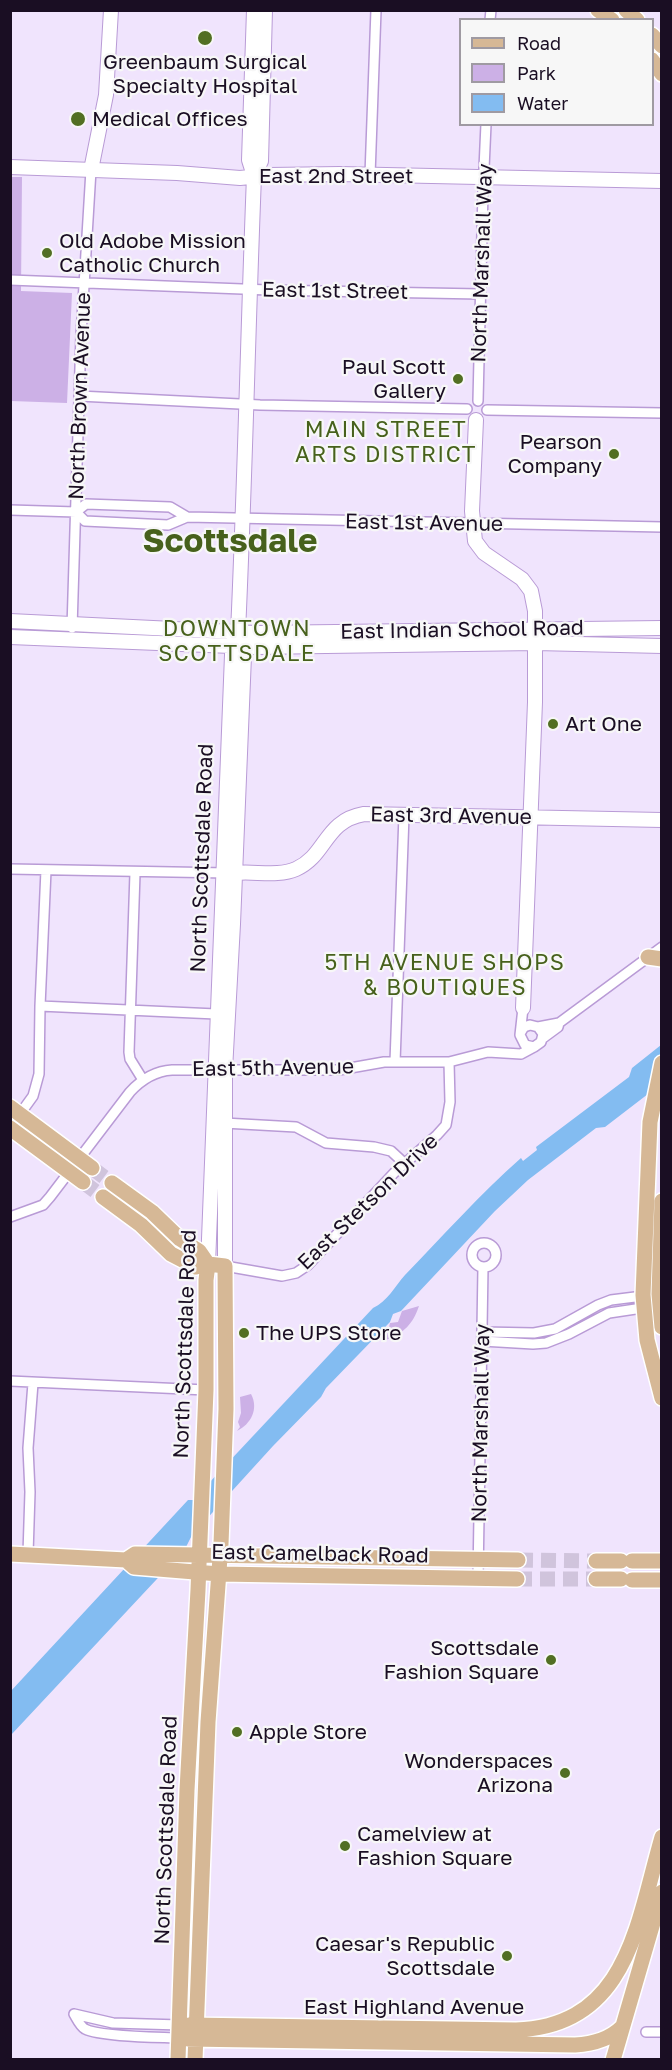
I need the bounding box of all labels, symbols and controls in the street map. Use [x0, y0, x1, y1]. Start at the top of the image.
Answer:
legend [459, 18, 654, 126]
marker: Greenbaum Surgical Specialty Hospital [196, 29, 214, 47]
text: Road [517, 32, 561, 54]
place label: Greenbaum Surgical Specialty Hospital [103, 49, 307, 99]
text: Park [517, 62, 556, 84]
text: Water [517, 92, 568, 114]
place label: Medical Offices [92, 106, 248, 132]
marker: Medical Offices [69, 110, 87, 128]
street label: East 2nd Street [259, 163, 413, 189]
street label: North Marshall Way [466, 163, 498, 363]
place label: Old Adobe Mission Catholic Church [59, 228, 246, 278]
marker: Old Adobe Mission Catholic Church [40, 246, 54, 260]
street label: East 1st Street [262, 277, 408, 305]
street label: North Brown Avenue [64, 292, 96, 500]
place label: Paul Scott Gallery [342, 354, 446, 404]
marker: Paul Scott Gallery [451, 372, 465, 386]
district label: MAIN STREET ARTS DISTRICT [295, 417, 477, 469]
place label: Pearson Company [508, 429, 602, 479]
marker: Pearson Company [607, 447, 621, 461]
street label: East 1st Avenue [345, 509, 503, 537]
district label: Scottsdale [142, 522, 318, 562]
street label: East Indian School Road [340, 615, 584, 645]
district label: DOWNTOWN SCOTTSDALE [158, 616, 316, 668]
place label: Art One [565, 711, 642, 737]
marker: Art One [546, 717, 560, 731]
street label: North Scottsdale Road [185, 743, 219, 973]
street label: East 3rd Avenue [370, 802, 532, 830]
district label: 5TH AVENUE SHOPS & BOUTIQUES [325, 950, 565, 1002]
street label: East 5th Avenue [192, 1054, 354, 1082]
street label: East Stetson Drive [293, 1129, 443, 1275]
street label: North Scottsdale Road [168, 1229, 202, 1459]
place label: The UPS Store [256, 1320, 401, 1346]
street label: North Marshall Way [467, 1323, 495, 1523]
marker: The UPS Store [237, 1326, 251, 1340]
street label: East Camelback Road [211, 1540, 429, 1568]
place label: Scottsdale Fashion Square [384, 1635, 539, 1685]
marker: Scottsdale Fashion Square [544, 1653, 558, 1667]
street label: North Scottsdale Road [149, 1715, 183, 1945]
place label: Apple Store [249, 1719, 367, 1745]
marker: Apple Store [230, 1725, 244, 1739]
place label: Wonderspaces Arizona [404, 1748, 553, 1798]
marker: Wonderspaces Arizona [558, 1766, 572, 1780]
place label: Camelview at Fashion Square [357, 1821, 512, 1871]
marker: Camelview at Fashion Square [338, 1839, 352, 1853]
place label: Caesar's Republic Scottsdale [315, 1931, 495, 1981]
marker: Caesar's Republic Scottsdale [500, 1949, 514, 1963]
street label: East Highland Avenue [304, 1994, 524, 2020]

